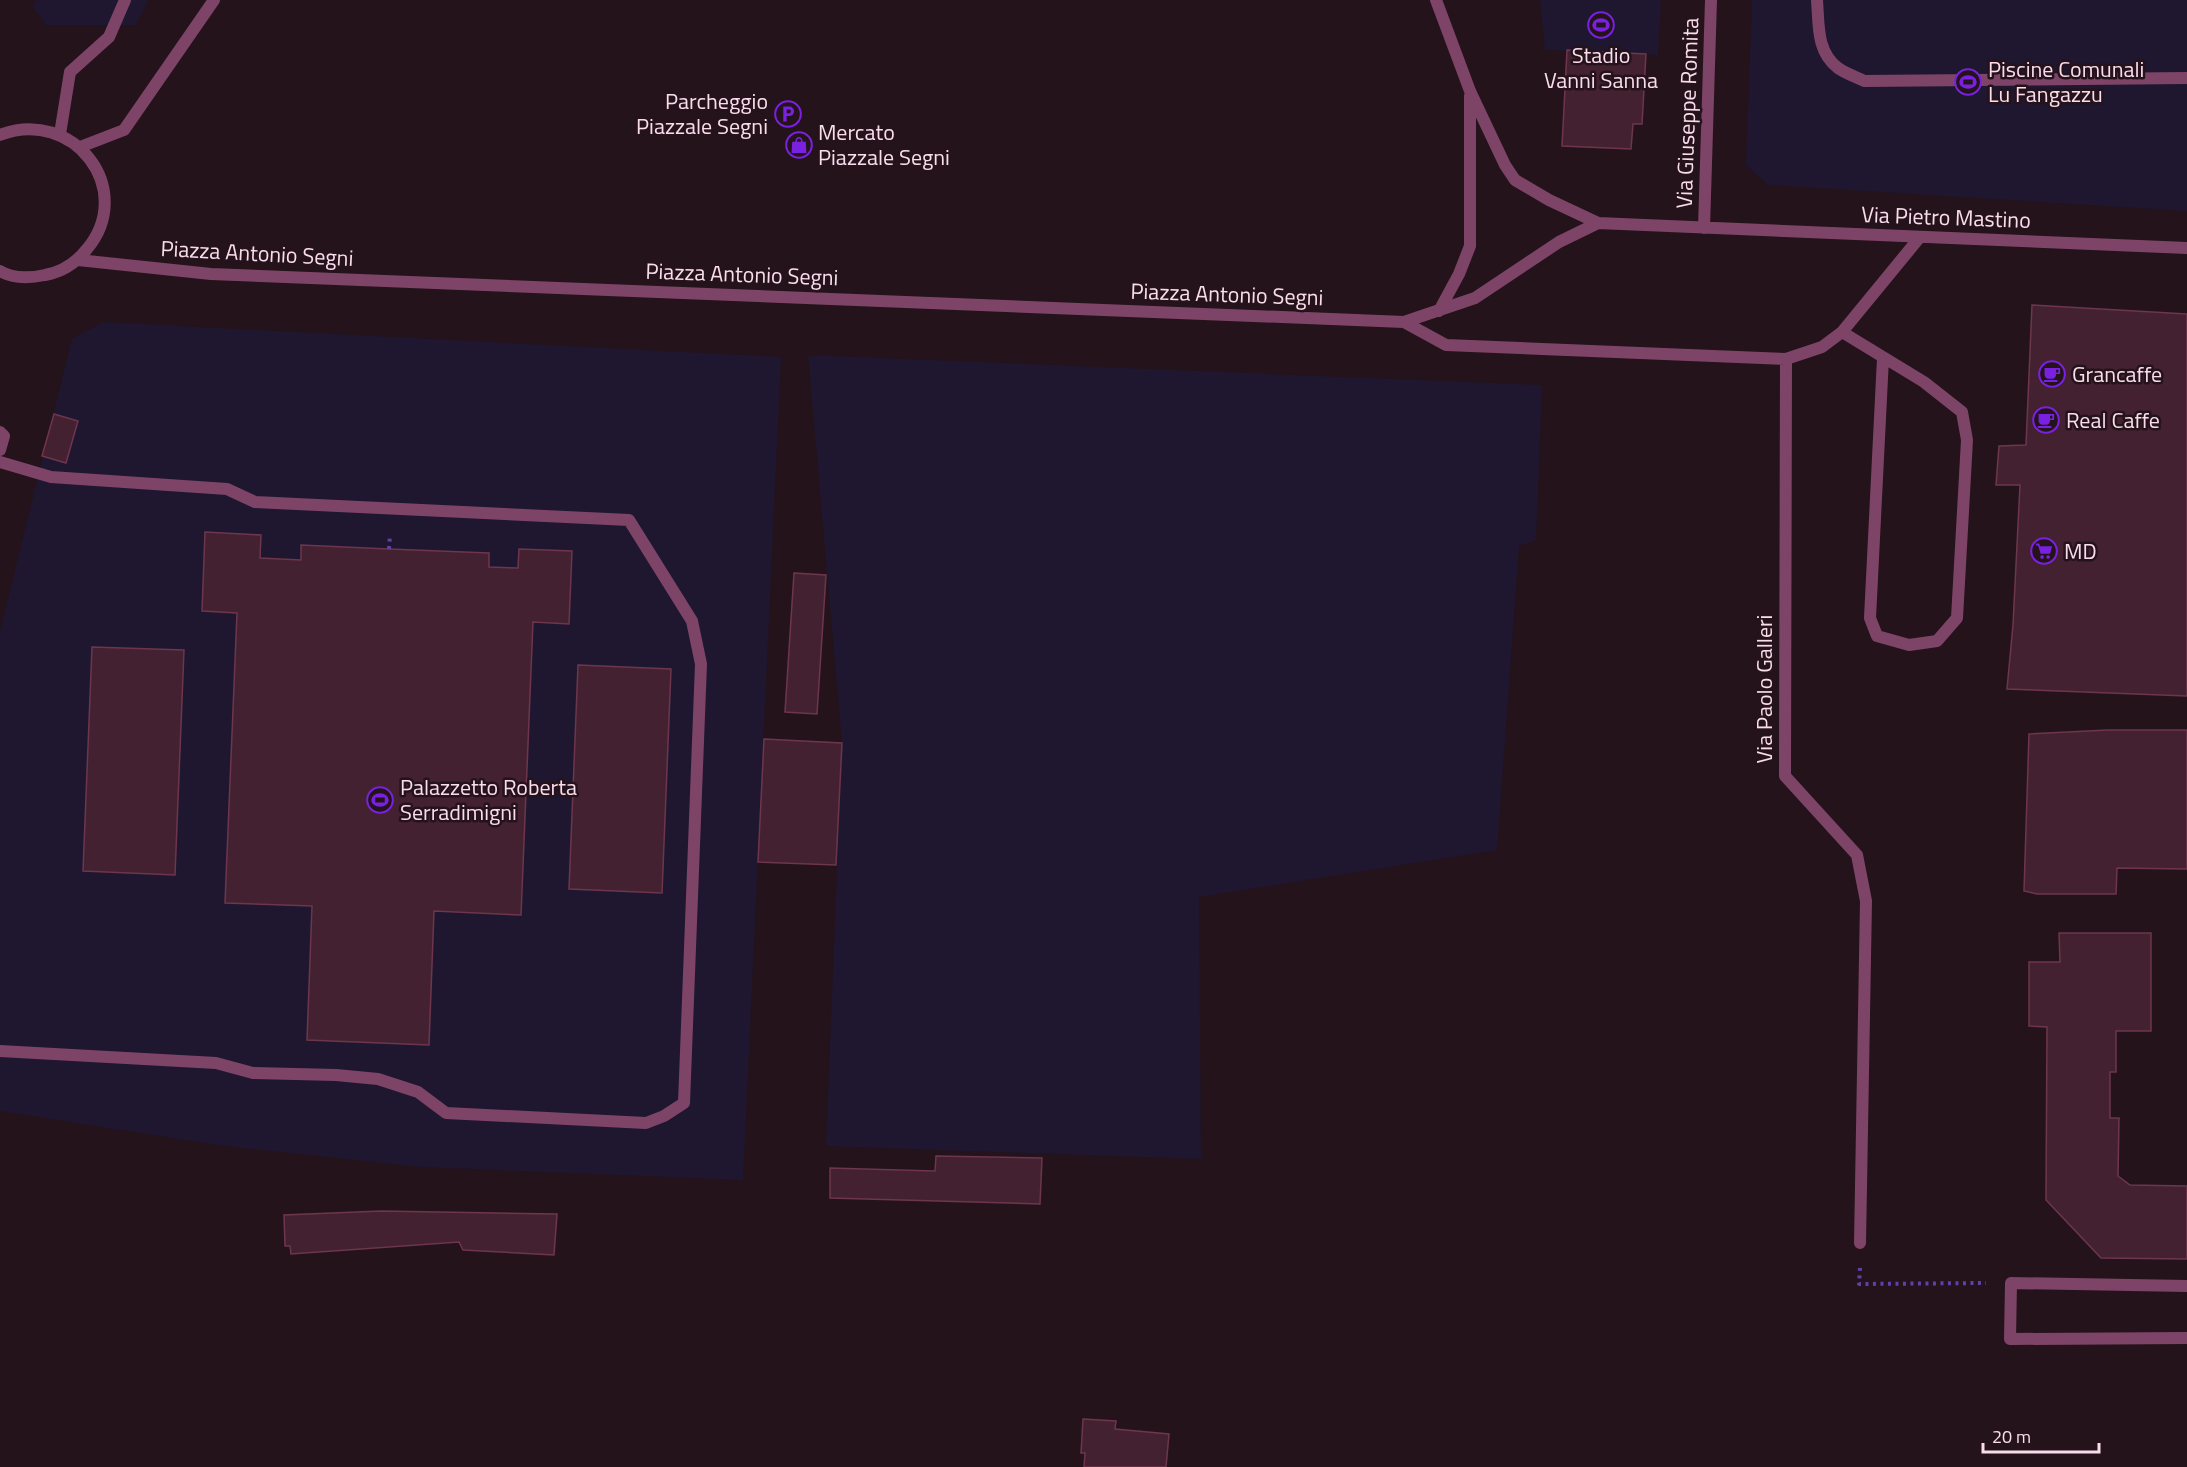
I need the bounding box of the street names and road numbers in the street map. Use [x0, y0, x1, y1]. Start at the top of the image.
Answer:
street label: Via Giuseppe Romita [1667, 17, 1707, 209]
street label: Via Pietro Mastino [1861, 197, 2031, 237]
street label: Piazza Antonio Segni [160, 231, 354, 275]
street label: Piazza Antonio Segni [645, 254, 839, 294]
street label: Piazza Antonio Segni [1130, 274, 1324, 314]
street label: Via Paolo Galleri [1747, 615, 1781, 763]

